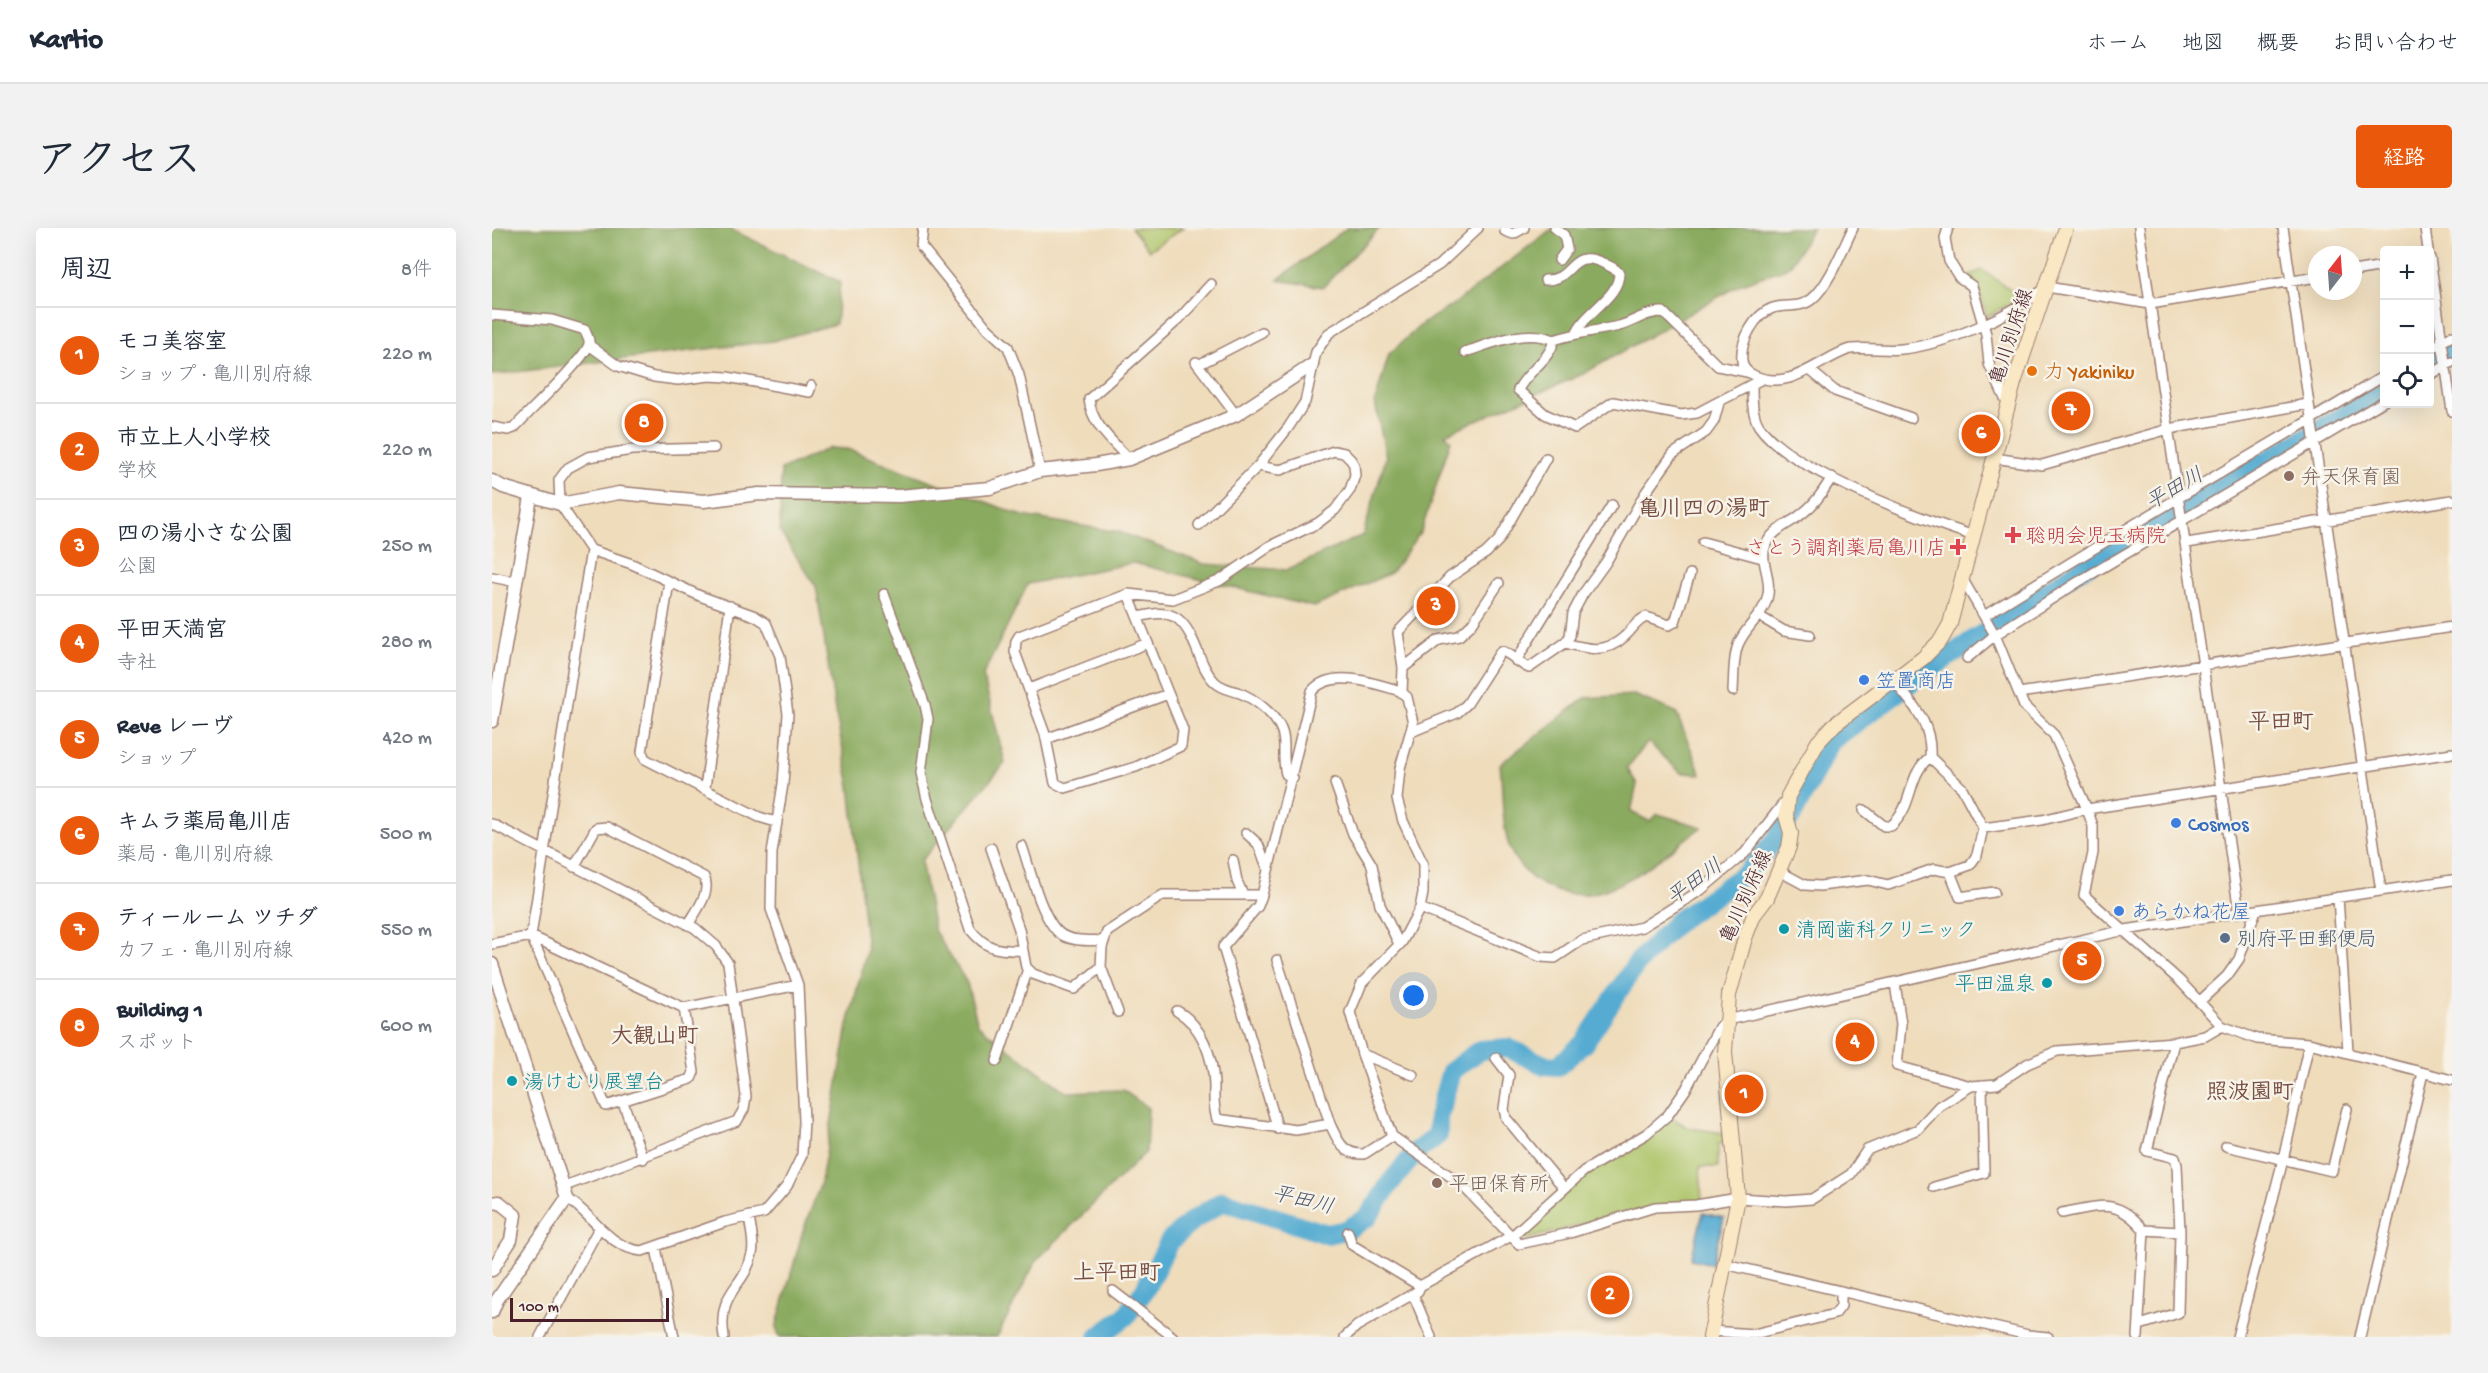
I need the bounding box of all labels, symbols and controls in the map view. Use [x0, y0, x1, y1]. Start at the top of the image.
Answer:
text: Kartio [30, 25, 103, 58]
text: ホーム [2087, 33, 2149, 58]
text: 地図 [2182, 33, 2224, 58]
text: 概要 [2257, 33, 2299, 58]
text: お問い合わせ [2332, 33, 2458, 58]
button: 経路 [2356, 125, 2452, 188]
text: アクセス [36, 140, 201, 189]
north arrow [2308, 246, 2362, 300]
map controls [2380, 246, 2434, 408]
button: + [2380, 246, 2434, 300]
text: 周辺 [60, 257, 112, 288]
text: 8件 [401, 260, 432, 283]
street label: 亀川別府線 [1985, 285, 2040, 388]
button: − [2380, 300, 2434, 354]
text: モコ美容室 [117, 331, 227, 357]
text: 1 [75, 344, 84, 367]
text: 220 m [382, 344, 432, 367]
button: locate [2380, 354, 2434, 408]
place label: 力 Yakiniku [2044, 362, 2135, 386]
marker: 力 Yakiniku [2025, 364, 2039, 378]
text: ショップ · 亀川別府線 [117, 365, 312, 388]
pin: 7 [2052, 388, 2090, 434]
pin: 8 [624, 400, 664, 446]
pin: 6 [1962, 412, 2000, 456]
text: 市立上人小学校 [117, 427, 271, 453]
text: 2 [75, 440, 84, 463]
text: 220 m [382, 440, 432, 463]
text: 学校 [117, 461, 157, 484]
water label: 平田川 [2142, 464, 2209, 518]
place label: 弁天保育園 [2301, 466, 2401, 491]
marker: 弁天保育園 [2282, 469, 2296, 483]
district label: 亀川四の湯町 [1638, 496, 1770, 524]
text: 四の湯小さな公園 [117, 523, 293, 549]
place label: 聡明会児玉病院 [2026, 525, 2166, 550]
marker: 聡明会児玉病院 [2004, 526, 2022, 544]
text: 3 [74, 536, 85, 559]
text: 250 m [381, 536, 432, 559]
place label: さとう調剤薬局亀川店 [1746, 537, 1946, 562]
marker: さとう調剤薬局亀川店 [1951, 540, 1965, 554]
text: 公園 [117, 557, 157, 580]
pin: 3 [1416, 584, 1456, 628]
text: 平田天満宮 [117, 619, 227, 645]
text: 4 [75, 632, 84, 655]
text: 280 m [381, 632, 432, 655]
text: 寺社 [117, 653, 157, 676]
place label: 笠置商店 [1876, 670, 1956, 695]
marker: 笠置商店 [1857, 673, 1871, 687]
district label: 平田町 [2248, 711, 2314, 737]
text: Reve レーヴ [117, 715, 233, 741]
text: 5 [74, 728, 85, 751]
text: 420 m [382, 728, 432, 751]
text: ショップ [117, 749, 196, 772]
text: キムラ薬局亀川店 [117, 811, 293, 837]
place label: Cosmos [2188, 815, 2249, 838]
marker: Cosmos [2169, 816, 2183, 830]
text: 6 [74, 824, 85, 847]
text: 500 m [380, 824, 432, 847]
text: 薬局 · 亀川別府線 [117, 845, 273, 868]
street label: 亀川別府線 [1716, 846, 1779, 948]
water label: 平田川 [1663, 854, 1729, 912]
place label: あらかね花屋 [2131, 902, 2251, 926]
marker: あらかね花屋 [2112, 904, 2126, 918]
text: ティールーム ツチダ [117, 907, 318, 933]
place label: 清岡歯科クリニック [1796, 919, 1976, 944]
text: 7 [74, 920, 85, 943]
text: 550 m [381, 920, 432, 943]
marker: 清岡歯科クリニック [1777, 922, 1791, 936]
place label: 別府平田郵便局 [2237, 928, 2377, 953]
marker: 別府平田郵便局 [2218, 931, 2232, 945]
pin: 5 [2062, 938, 2102, 984]
text: カフェ · 亀川別府線 [117, 941, 293, 964]
place label: 平田温泉 [1955, 973, 2035, 998]
marker: 平田温泉 [2040, 976, 2054, 990]
your location [1399, 981, 1428, 1010]
text: Building 1 [117, 999, 203, 1025]
text: 8 [74, 1016, 85, 1039]
text: 600 m [380, 1016, 432, 1039]
pin: 4 [1836, 1020, 1874, 1064]
district label: 大観山町 [611, 1024, 699, 1051]
text: スポット [117, 1033, 197, 1056]
place label: 湯けむり展望台 [524, 1071, 664, 1096]
pin: 1 [1724, 1072, 1764, 1116]
marker: 湯けむり展望台 [505, 1074, 519, 1088]
district label: 照波園町 [2206, 1080, 2294, 1107]
place label: 平田保育所 [1449, 1173, 1549, 1198]
marker: 平田保育所 [1430, 1176, 1444, 1190]
water label: 平田川 [1269, 1182, 1336, 1222]
district label: 上平田町 [1073, 1261, 1161, 1288]
pin: 2 [1590, 1272, 1630, 1318]
scale bar [510, 1295, 669, 1322]
text: 100 m [519, 1299, 559, 1318]

